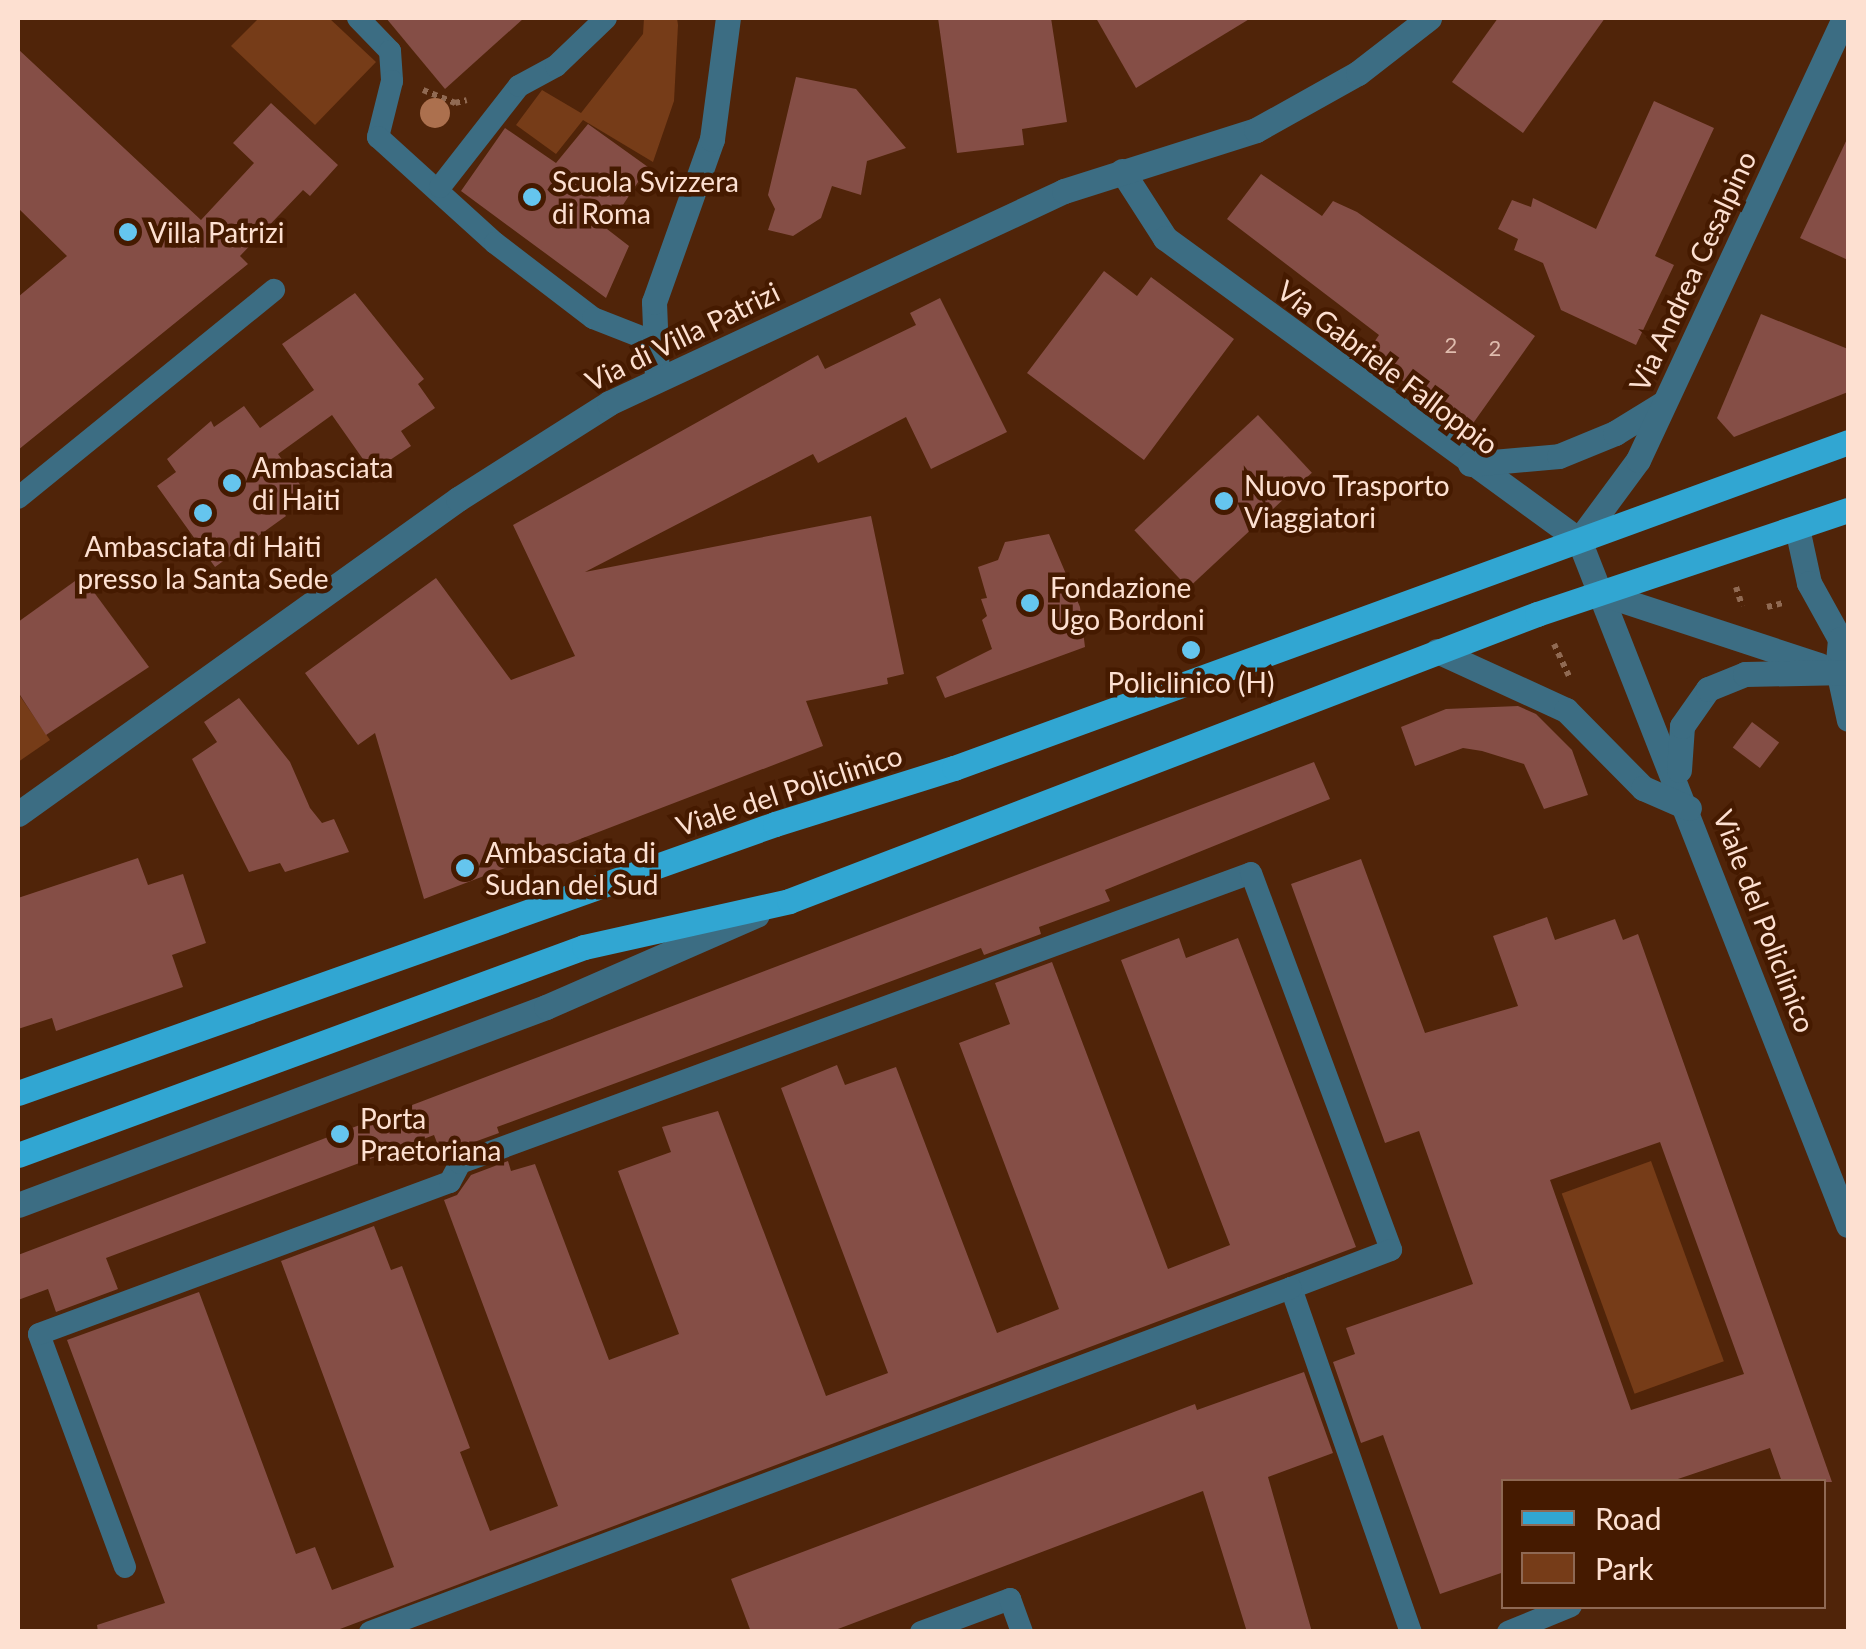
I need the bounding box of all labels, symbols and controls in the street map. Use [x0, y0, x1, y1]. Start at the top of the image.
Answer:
street label: Via Andrea Cesalpino [1621, 145, 1763, 397]
place label: Scuola Svizzera di Roma [552, 164, 739, 230]
marker: Scuola Svizzera di Roma [521, 186, 543, 208]
place label: Villa Patrizi [148, 215, 284, 249]
marker: Villa Patrizi [117, 221, 139, 243]
street label: Via Gabriele Falloppio [1271, 273, 1505, 461]
street label: Via di Villa Patrizi [579, 274, 785, 398]
house number: 2 [1445, 332, 1457, 358]
house number: 2 [1489, 335, 1501, 361]
place label: Ambasciata di Haiti [252, 450, 393, 516]
place label: Nuovo Trasporto Viaggiatori [1244, 468, 1450, 534]
marker: Ambasciata di Haiti [221, 472, 243, 494]
marker: Nuovo Trasporto Viaggiatori [1213, 490, 1235, 512]
marker: Ambasciata di Haiti presso la Santa Sede [192, 502, 214, 524]
place label: Ambasciata di Haiti presso la Santa Sede [78, 529, 328, 595]
place label: Fondazione Ugo Bordoni [1050, 570, 1205, 636]
marker: Fondazione Ugo Bordoni [1019, 592, 1041, 614]
marker: Policlinico (H) [1180, 639, 1202, 661]
place label: Policlinico (H) [1108, 665, 1274, 699]
street label: Viale del Policlinico [672, 738, 906, 842]
street label: Viale del Policlinico [1707, 805, 1823, 1037]
place label: Ambasciata di Sudan del Sud [485, 835, 658, 901]
marker: Ambasciata di Sudan del Sud [454, 857, 476, 879]
place label: Porta Praetoriana [360, 1101, 501, 1167]
marker: Porta Praetoriana [329, 1123, 351, 1145]
legend [1501, 1479, 1826, 1609]
text: Road [1595, 1500, 1662, 1536]
text: Park [1595, 1550, 1654, 1586]

